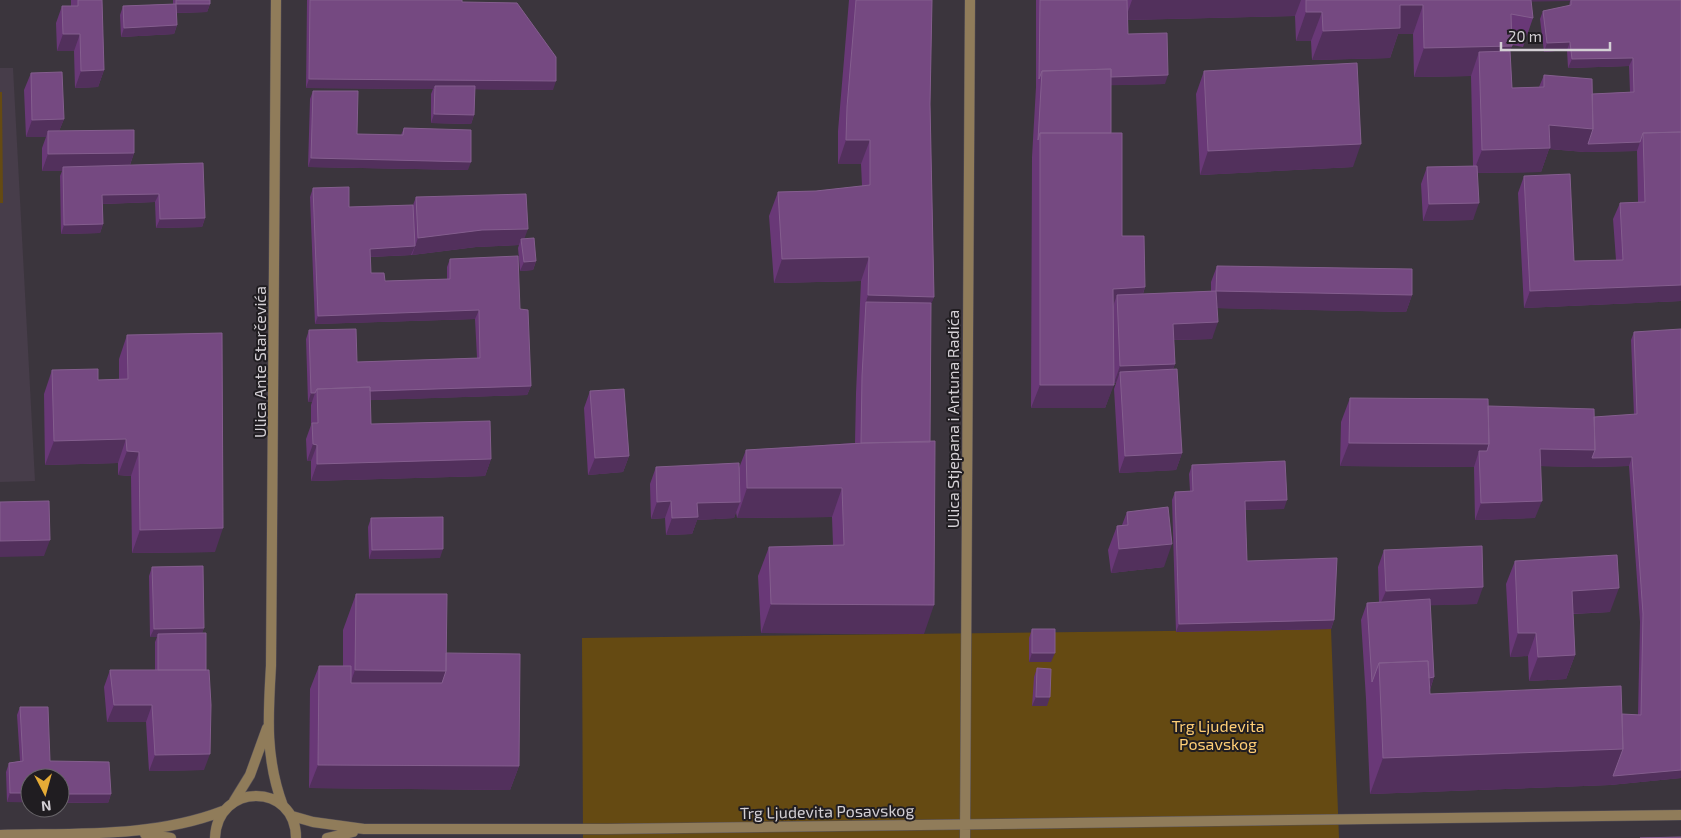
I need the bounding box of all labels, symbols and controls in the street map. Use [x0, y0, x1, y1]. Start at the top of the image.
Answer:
scale bar [1501, 20, 1610, 52]
text: 20 m [1508, 27, 1542, 45]
street label: Ulica Ante Starčevića [250, 286, 269, 438]
street label: Ulica Stjepana i Antuna Radića [943, 310, 963, 528]
park label: Trg Ljudevita Posavskog [1171, 716, 1265, 753]
north arrow [20, 768, 70, 818]
text: N [40, 797, 52, 815]
street label: Trg Ljudevita Posavskog [740, 800, 914, 823]

